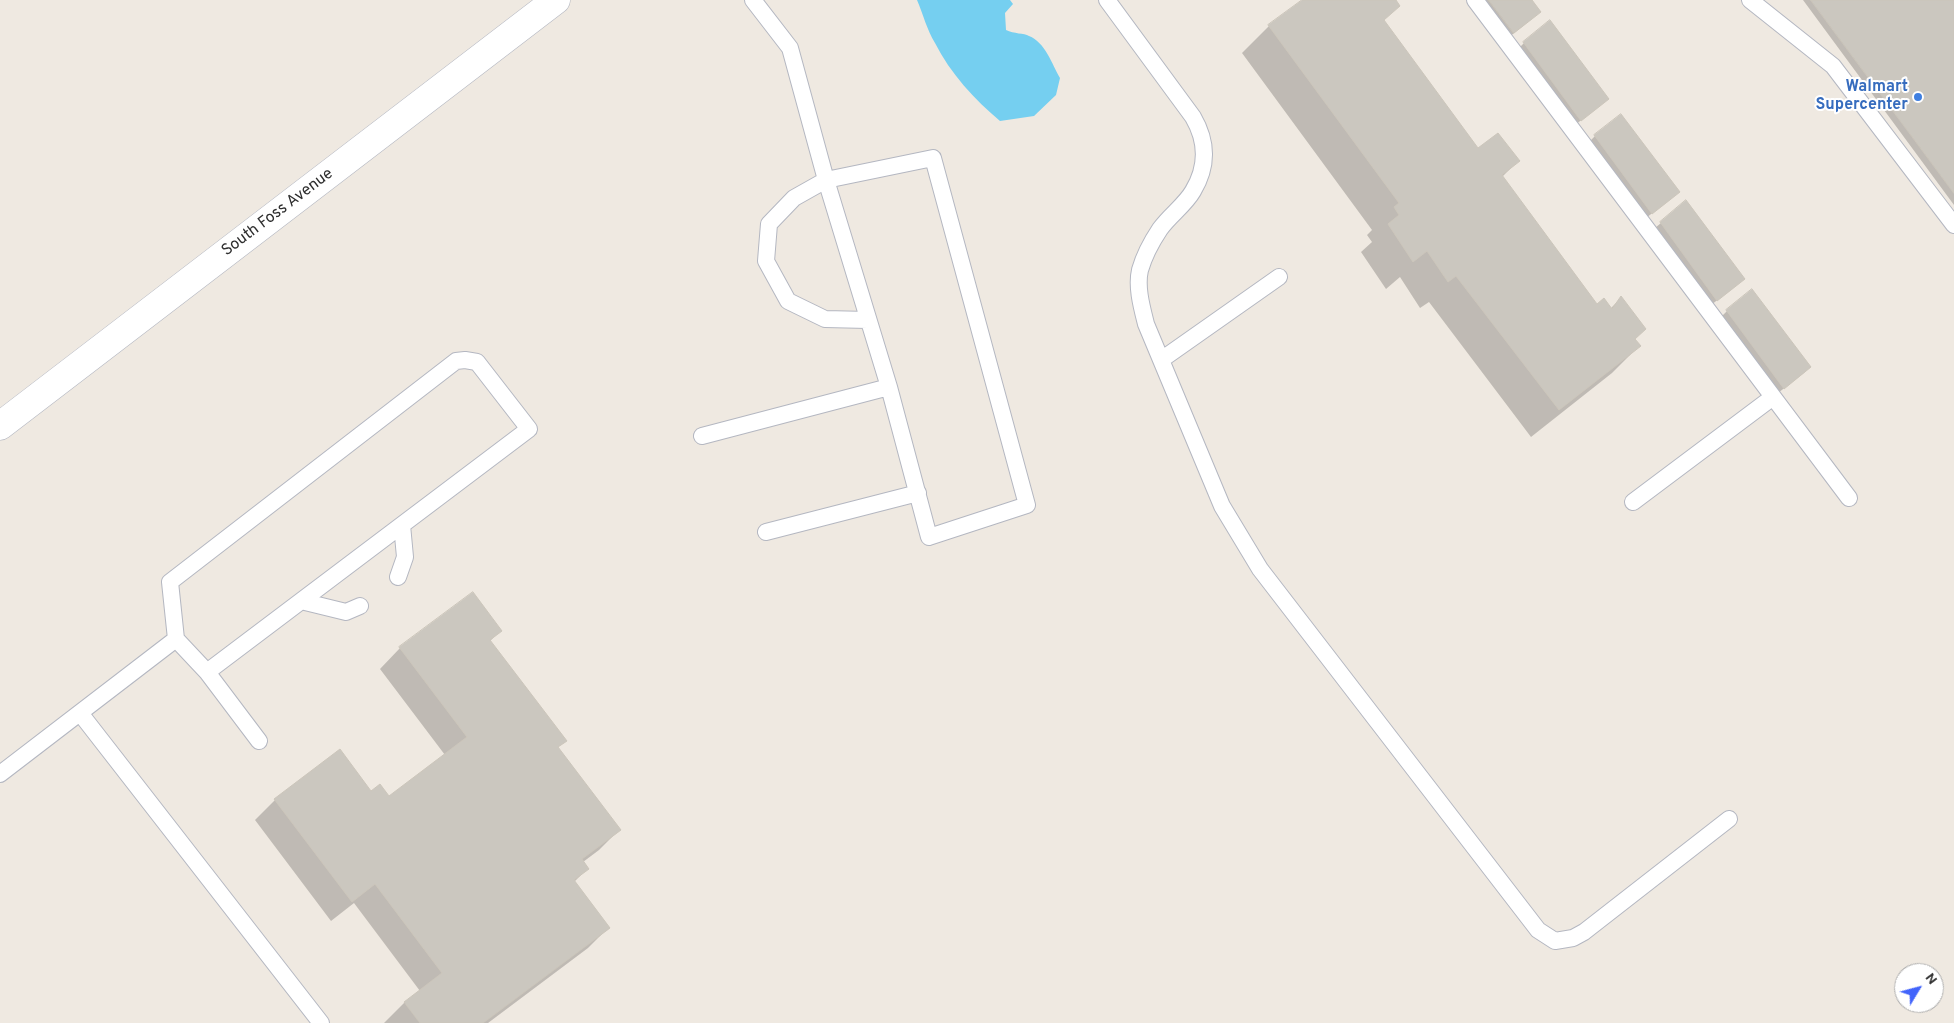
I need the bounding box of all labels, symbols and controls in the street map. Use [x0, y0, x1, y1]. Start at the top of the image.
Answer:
place label: Walmart Supercenter [1815, 78, 1908, 116]
marker: Walmart Supercenter [1912, 91, 1924, 103]
street label: South Foss Avenue [219, 165, 337, 261]
north arrow [1894, 963, 1944, 1013]
text: N [1921, 970, 1940, 988]

